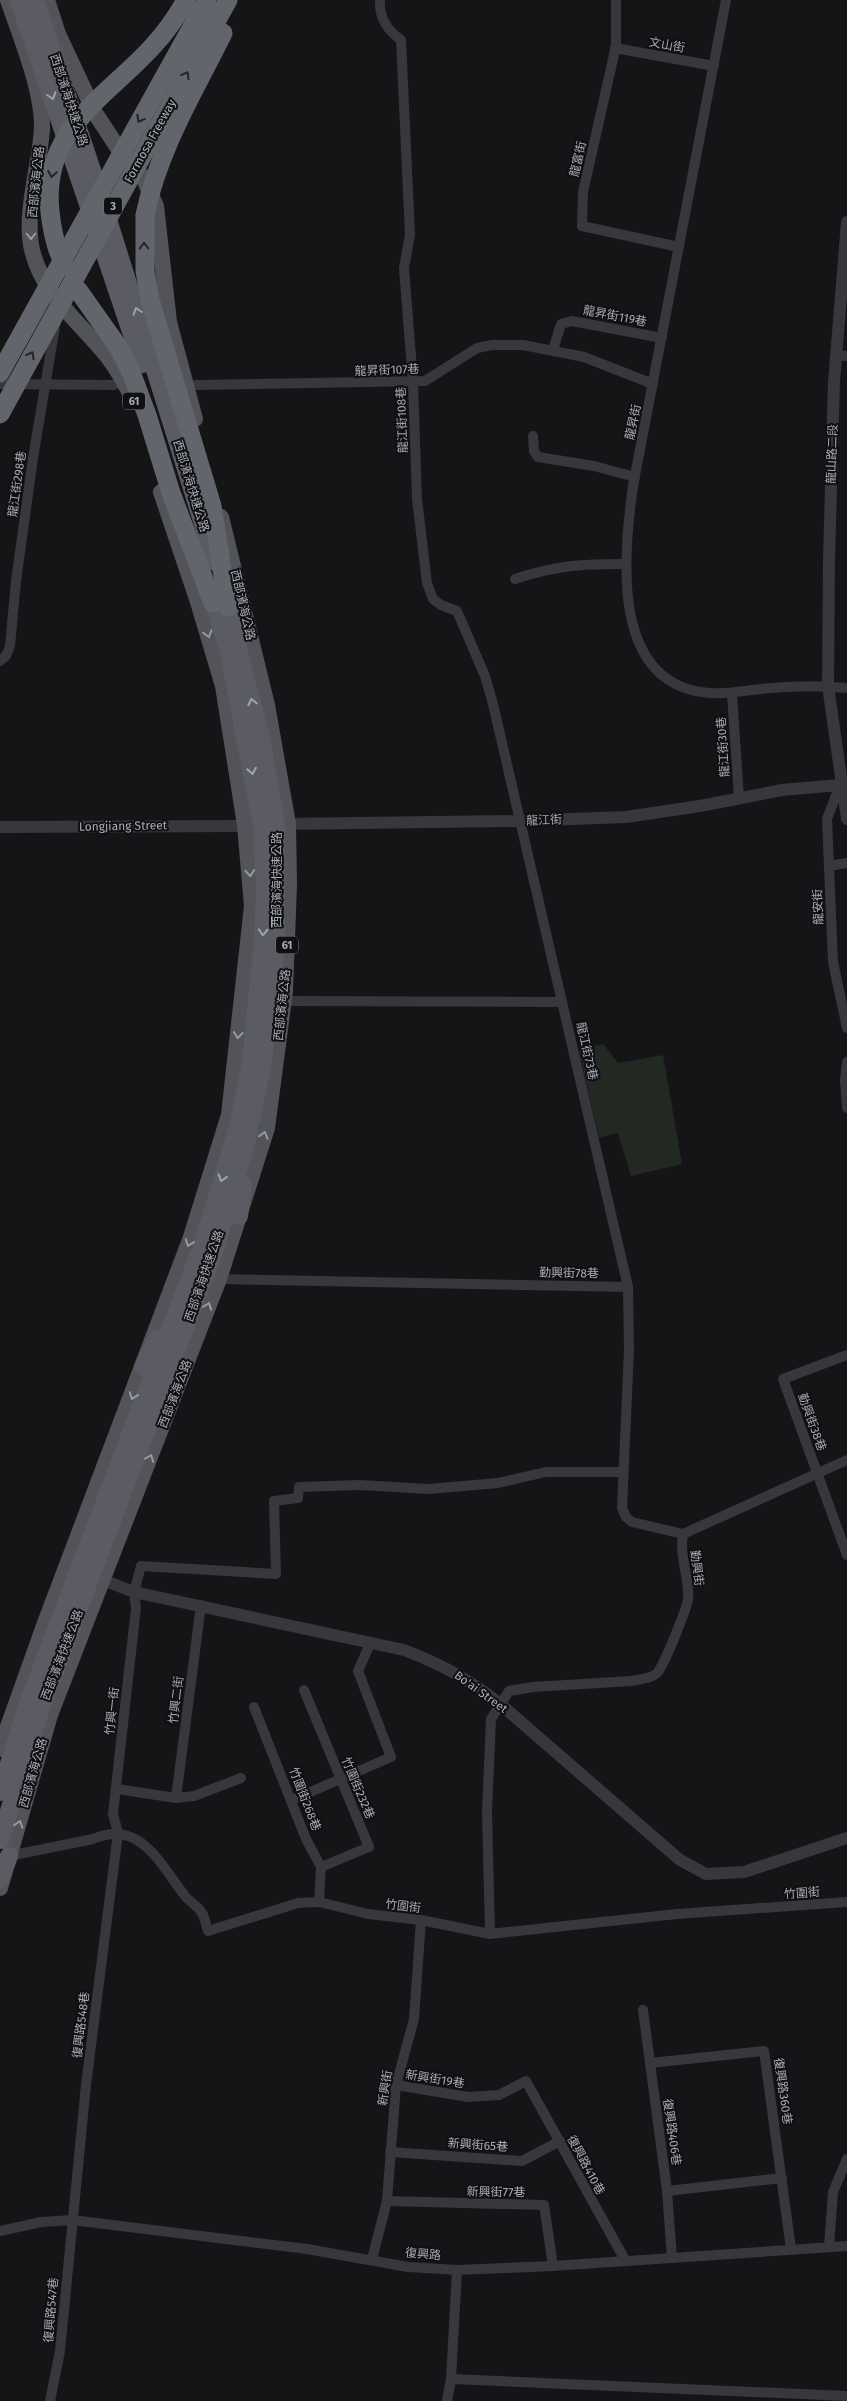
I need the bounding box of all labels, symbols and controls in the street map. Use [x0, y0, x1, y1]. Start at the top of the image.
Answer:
street label: 文山街 [648, 35, 686, 55]
street label: 西部濱海快速公路 [48, 52, 90, 148]
one-way arrow [180, 72, 190, 81]
one-way arrow [46, 91, 56, 100]
street label: Formosa Freeway [121, 97, 179, 185]
one-way arrow [136, 113, 146, 122]
street label: 龍富街 [567, 140, 589, 178]
street label: 西部濱海公路 [25, 145, 47, 219]
one-way arrow [47, 170, 57, 178]
road number: 3 [104, 198, 122, 215]
one-way arrow [26, 232, 36, 240]
one-way arrow [139, 241, 149, 249]
street label: 龍昇街119巷 [582, 303, 648, 329]
one-way arrow [133, 307, 143, 315]
one-way arrow [25, 352, 35, 361]
street label: 龍昇街107巷 [354, 362, 420, 378]
street label: 龍江街108巷 [394, 387, 410, 453]
road number: 61 [123, 392, 145, 410]
street label: 龍昇街 [622, 403, 644, 441]
street label: 龍山路二段 [824, 424, 840, 484]
street label: 西部濱海快速公路 [170, 438, 212, 534]
street label: 龍江街298巷 [5, 450, 29, 518]
street label: 西部濱海公路 [228, 568, 258, 642]
one-way arrow [202, 629, 212, 637]
one-way arrow [247, 697, 258, 706]
street label: 龍江街30巷 [714, 716, 732, 778]
one-way arrow [246, 767, 256, 775]
street label: 龍江街 [526, 812, 562, 828]
street label: Longjiang Street [79, 818, 168, 834]
street label: 西部濱海快速公路 [270, 832, 284, 928]
one-way arrow [244, 870, 255, 878]
street label: 龍安街 [810, 889, 826, 925]
one-way arrow [258, 929, 268, 937]
road number: 61 [276, 936, 298, 954]
street label: 西部濱海公路 [271, 968, 293, 1042]
street label: 龍江街73巷 [574, 1021, 600, 1081]
one-way arrow [233, 1031, 244, 1039]
one-way arrow [259, 1131, 269, 1139]
one-way arrow [218, 1174, 228, 1182]
street label: 西部濱海快速公路 [182, 1228, 226, 1324]
one-way arrow [185, 1238, 195, 1247]
street label: 勤興街78巷 [539, 1265, 599, 1281]
one-way arrow [202, 1302, 212, 1311]
street label: 西部濱海公路 [156, 1358, 194, 1430]
one-way arrow [129, 1391, 139, 1399]
street label: 勤興街38巷 [795, 1391, 829, 1453]
one-way arrow [144, 1454, 154, 1462]
street label: 勤興街 [688, 1549, 706, 1587]
street label: 西部濱海快速公路 [38, 1608, 86, 1702]
street label: Bo'ai Street [452, 1668, 511, 1716]
street label: 竹興二街 [166, 1675, 186, 1725]
street label: 竹興一街 [103, 1686, 121, 1736]
street label: 西部濱海公路 [16, 1736, 50, 1810]
street label: 竹圍街232巷 [339, 1755, 377, 1821]
street label: 竹圍街268巷 [286, 1765, 324, 1833]
one-way arrow [13, 1821, 23, 1829]
street label: 竹圍街 [784, 1885, 820, 1901]
street label: 竹圍街 [384, 1897, 422, 1915]
street label: 復興路548巷 [70, 1991, 92, 2059]
street label: 復興路360巷 [771, 2057, 795, 2125]
street label: 新興街19巷 [405, 2067, 465, 2091]
street label: 新興街 [375, 2069, 395, 2107]
street label: 復興路406巷 [660, 2098, 684, 2166]
street label: 復興路410巷 [564, 2133, 608, 2197]
street label: 新興街65巷 [447, 2136, 509, 2154]
street label: 新興街77巷 [467, 2184, 525, 2200]
street label: 復興路 [404, 2245, 442, 2263]
street label: 復興路547巷 [41, 2277, 61, 2343]

